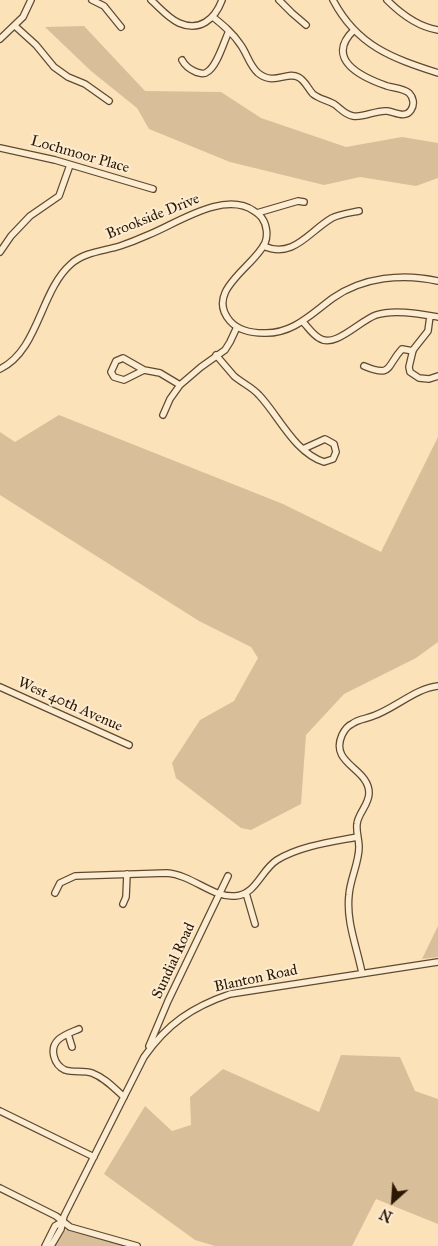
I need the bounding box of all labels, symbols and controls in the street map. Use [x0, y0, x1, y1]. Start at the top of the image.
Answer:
street label: Lochmoor Place [29, 132, 131, 178]
street label: Brookside Drive [104, 190, 202, 244]
street label: West 40th Avenue [15, 674, 125, 736]
street label: Sundial Road [149, 920, 199, 1002]
street label: Blanton Road [213, 961, 299, 997]
north arrow [368, 1176, 418, 1226]
text: N [377, 1205, 395, 1225]

